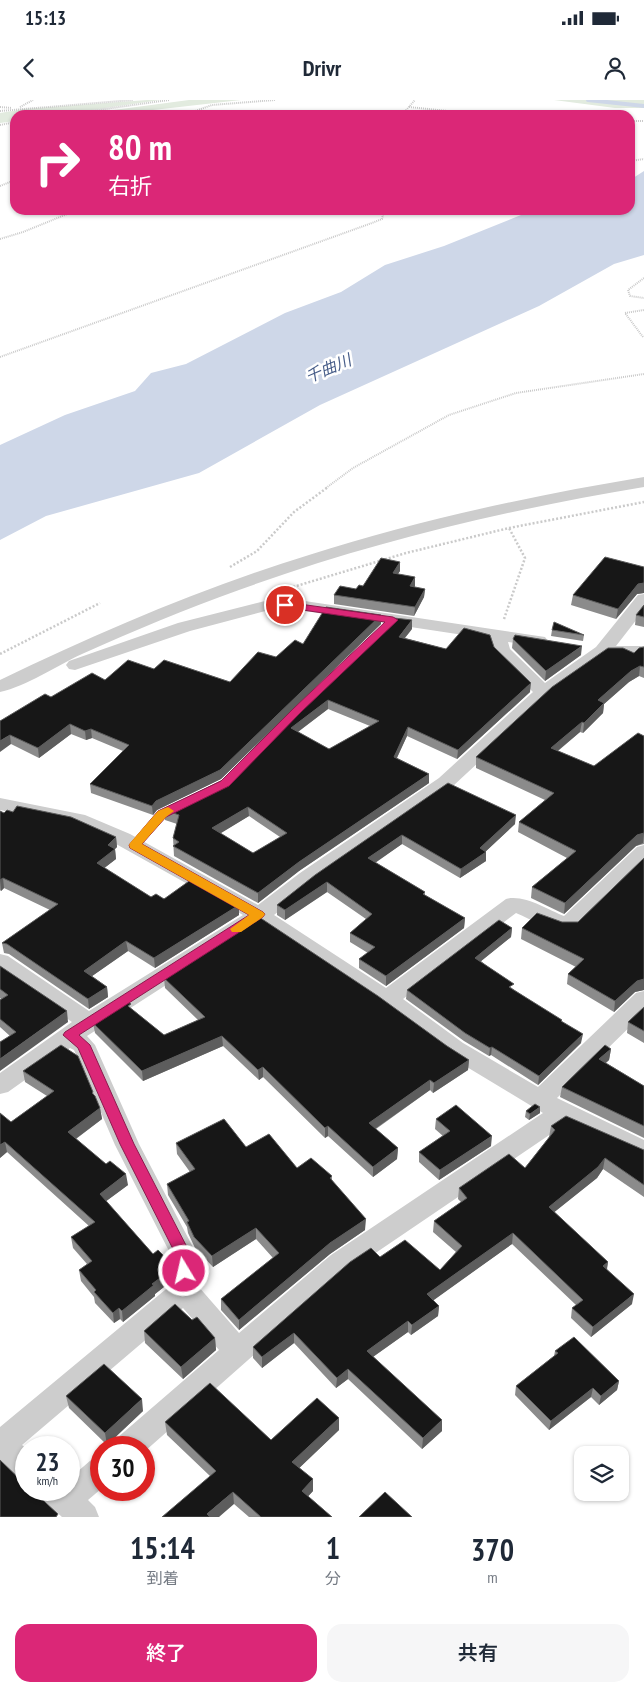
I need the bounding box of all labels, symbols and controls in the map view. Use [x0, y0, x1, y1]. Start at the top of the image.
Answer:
text: 15:13 [25, 6, 66, 30]
icon: back [15, 54, 43, 82]
text: Drivr [303, 54, 341, 82]
icon: person [601, 54, 629, 82]
text: 80 m [108, 124, 172, 170]
icon: right [25, 130, 90, 195]
text: 右折 [108, 172, 152, 200]
water label: 千曲川 [302, 349, 356, 387]
pin [264, 584, 306, 626]
icon: arrive [271, 591, 299, 619]
position arrow [157, 1244, 209, 1296]
speed limit sign: 30 [90, 1436, 155, 1501]
text: 23 [36, 1446, 59, 1478]
map controls [574, 1446, 629, 1501]
button: layers [574, 1446, 629, 1501]
text: km/h [37, 1473, 58, 1488]
text: 15:14 [130, 1528, 195, 1567]
text: 1 [326, 1528, 340, 1567]
text: 370 [471, 1530, 514, 1569]
text: m [487, 1567, 498, 1587]
text: 到着 [146, 1568, 178, 1588]
text: 分 [325, 1568, 341, 1588]
button: 終了 [15, 1624, 317, 1682]
button: 共有 [327, 1624, 629, 1682]

